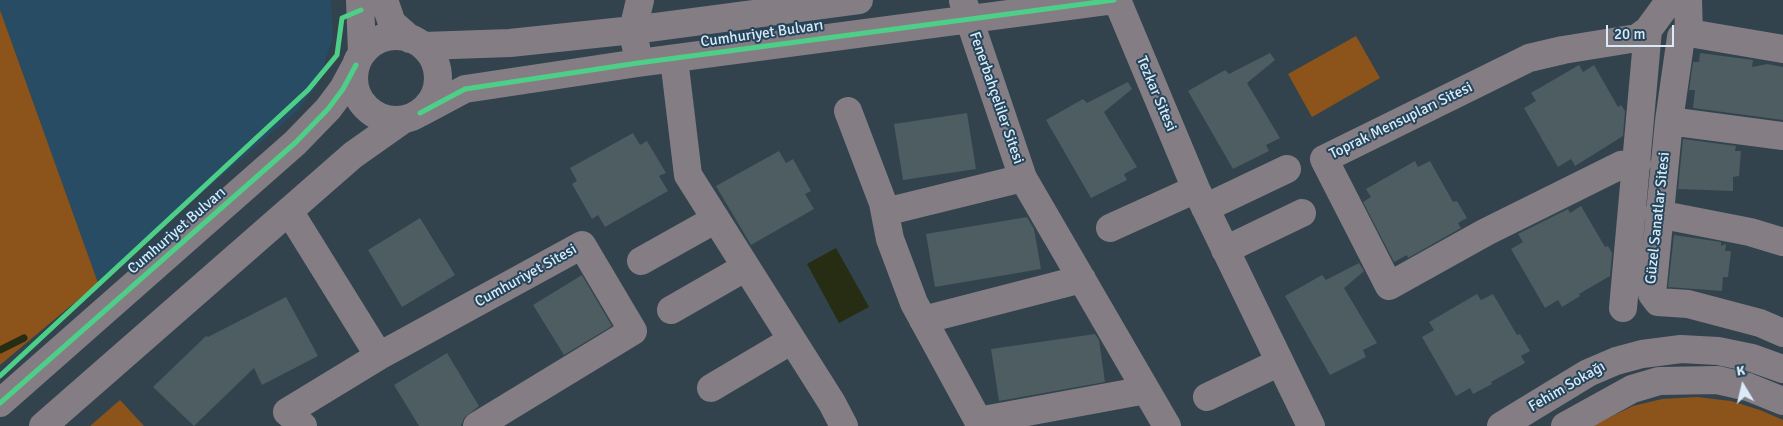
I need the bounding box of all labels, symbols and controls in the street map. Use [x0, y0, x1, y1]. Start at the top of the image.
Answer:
scale bar [1608, 15, 1676, 47]
street label: Cumhuriyet Bulvarı [699, 16, 825, 52]
text: 20 m [1614, 25, 1645, 43]
street label: Fenerbahçeliler Sitesi [965, 29, 1027, 167]
street label: Tezkar Sitesi [1132, 54, 1180, 134]
street label: Toprak Mensupları Sitesi [1326, 78, 1476, 164]
street label: Güzel Sanatlar Sitesi [1642, 151, 1674, 285]
street label: Cumhuriyet Bulvarı [124, 184, 230, 278]
street label: Cumhuriyet Sitesi [472, 241, 580, 311]
street label: Fehim Sokağı [1525, 358, 1609, 416]
north arrow [1718, 361, 1768, 411]
text: K [1735, 362, 1746, 380]

